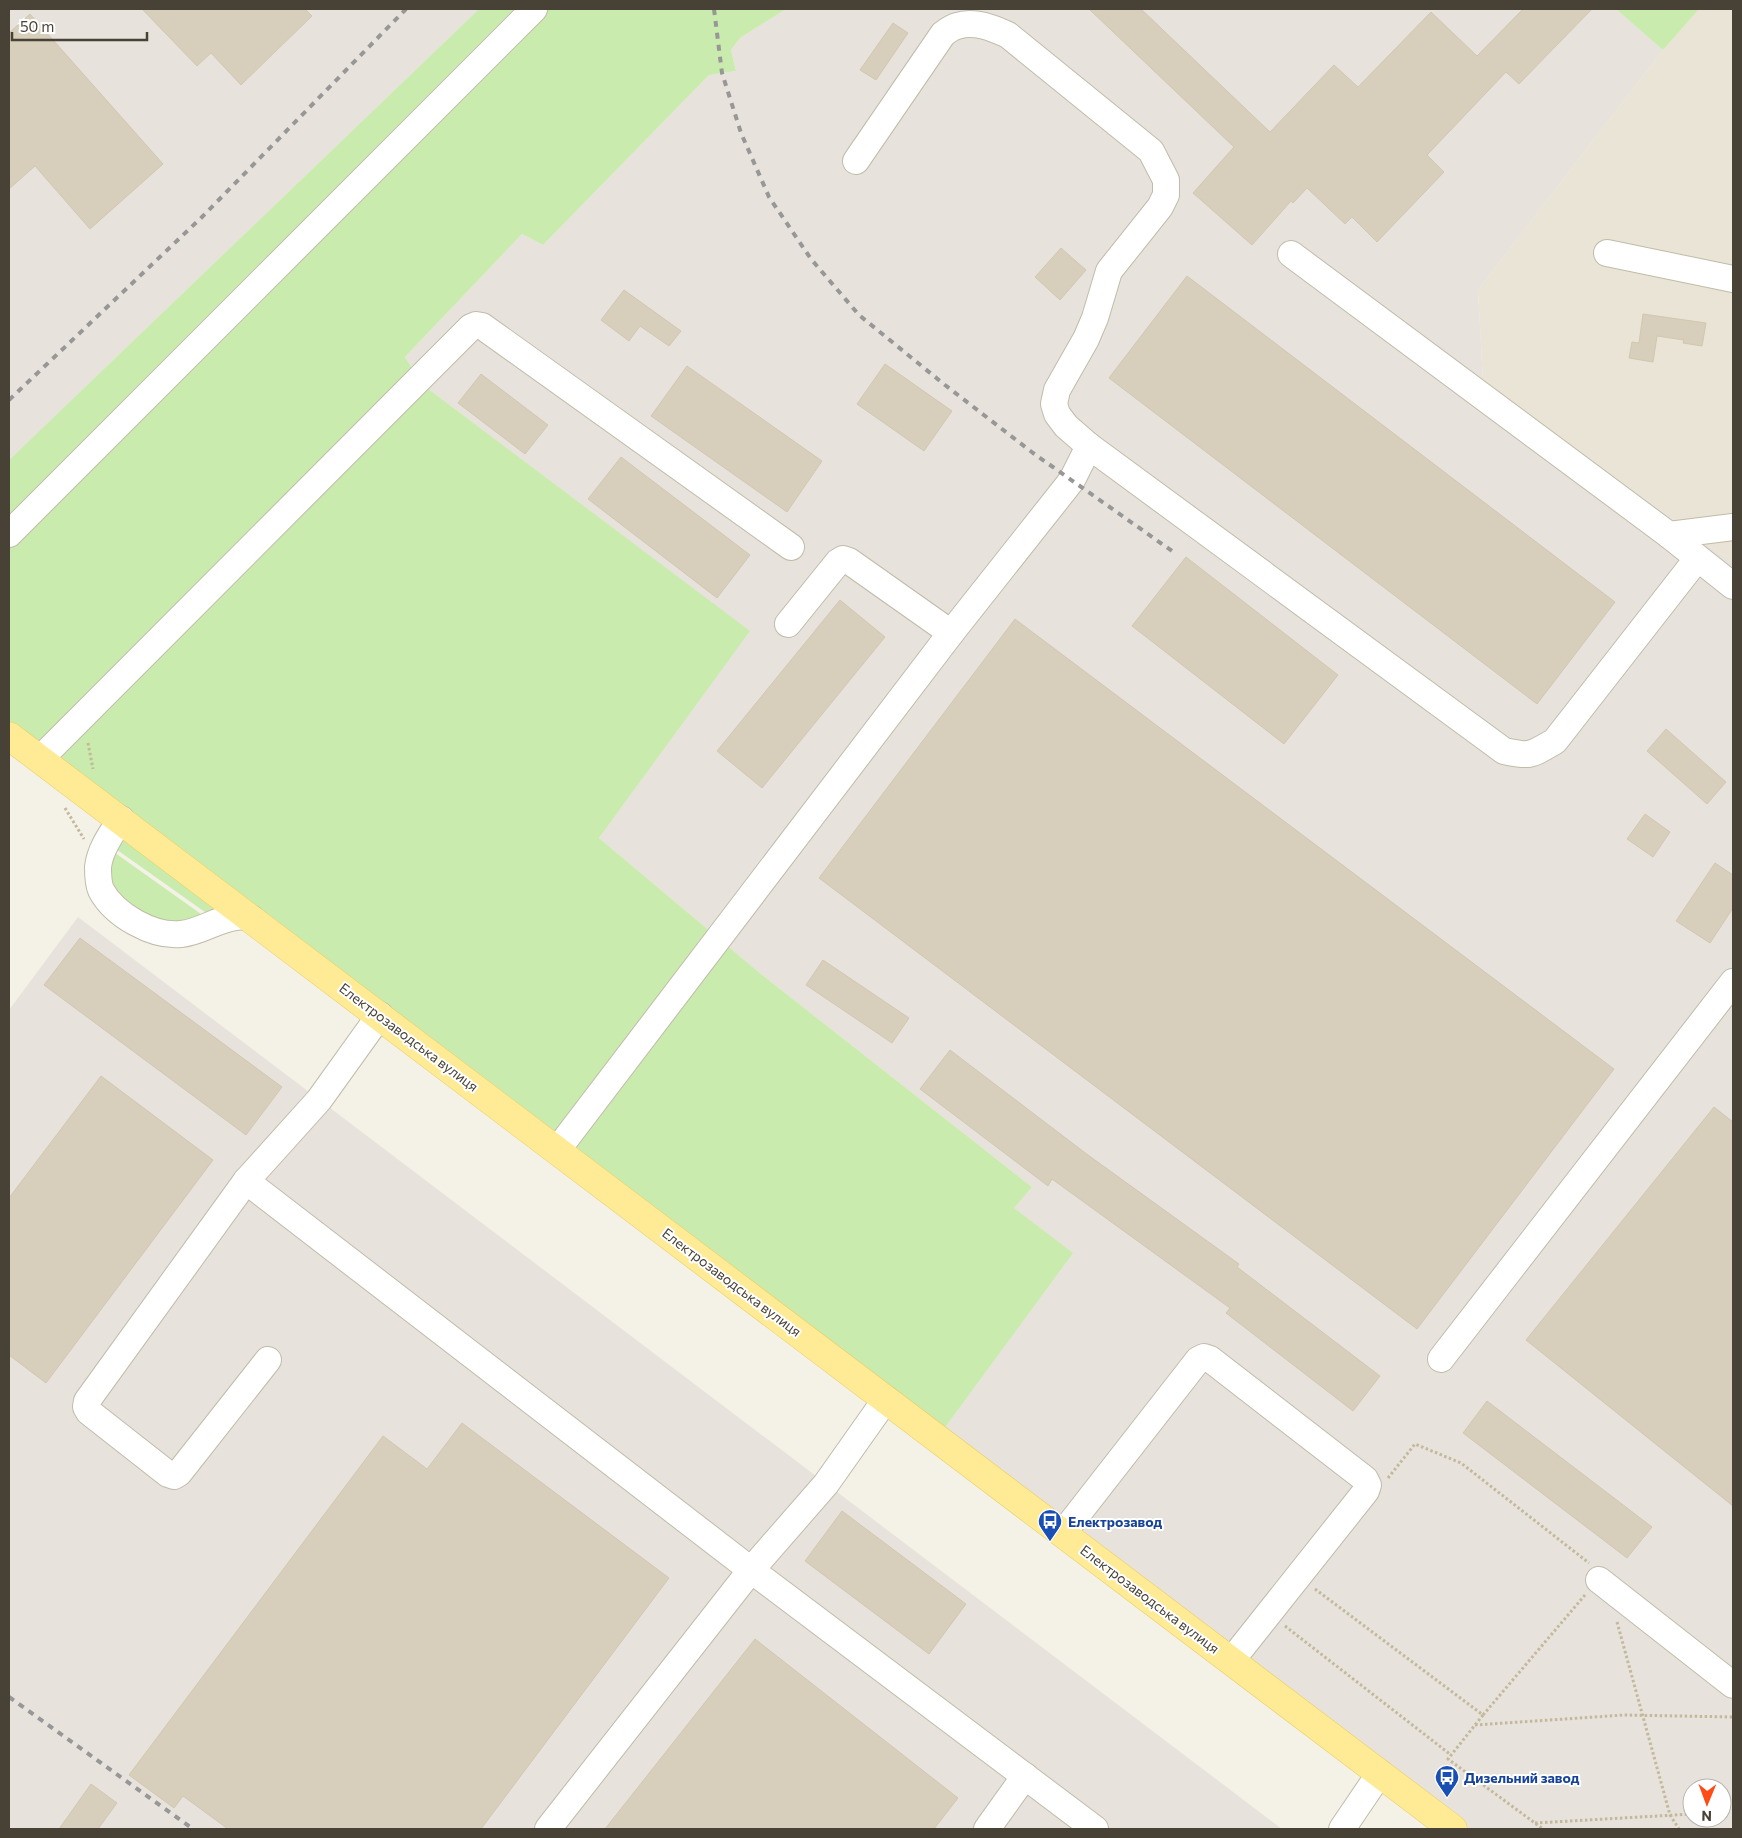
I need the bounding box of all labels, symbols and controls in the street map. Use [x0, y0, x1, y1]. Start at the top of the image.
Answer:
scale bar [12, 10, 148, 42]
text: 50 m [20, 17, 54, 35]
street label: Електрозаводська вулиця [336, 979, 482, 1095]
street label: Електрозаводська вулиця [659, 1224, 805, 1340]
bus stop icon: Електрозавод [1037, 1508, 1063, 1542]
place label: Електрозавод [1068, 1513, 1163, 1530]
street label: Електрозаводська вулиця [1077, 1541, 1223, 1657]
bus stop icon: Дизельний завод [1434, 1764, 1460, 1798]
place label: Дизельний завод [1464, 1769, 1580, 1786]
north arrow [1682, 1778, 1732, 1828]
text: N [1701, 1808, 1712, 1825]

